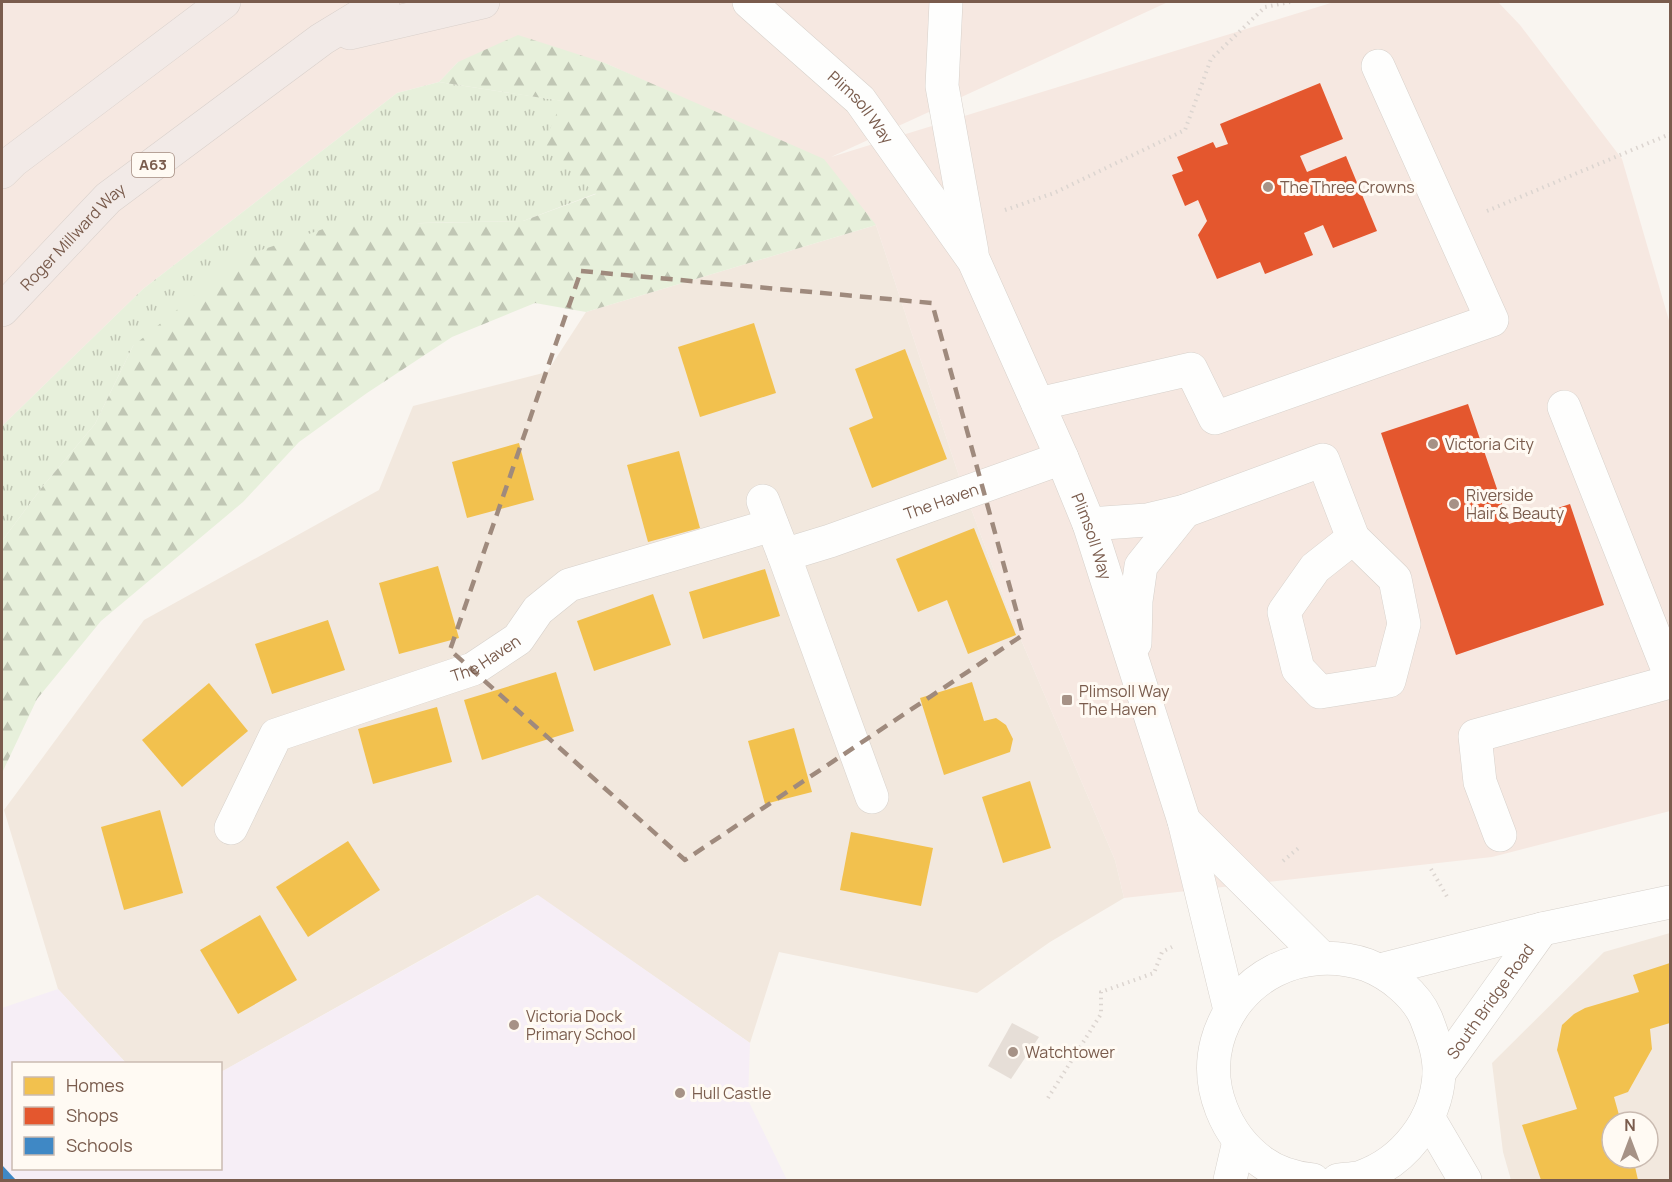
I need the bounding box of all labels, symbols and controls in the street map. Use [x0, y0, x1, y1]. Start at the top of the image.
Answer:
street label: Plimsoll Way [823, 66, 899, 149]
road number: A63 [132, 153, 174, 177]
place label: The Three Crowns [1280, 176, 1415, 198]
street label: Roger Millward Way [15, 178, 130, 295]
marker: The Three Crowns [1261, 180, 1275, 194]
place label: Victoria City [1445, 433, 1534, 455]
marker: Victoria City [1426, 437, 1440, 451]
street label: The Haven [901, 478, 981, 525]
place label: Riverside Hair & Beauty [1466, 484, 1565, 524]
street label: Plimsoll Way [1066, 490, 1117, 583]
marker: Riverside Hair & Beauty [1447, 497, 1461, 511]
street label: The Haven [448, 629, 525, 687]
place label: Plimsoll Way The Haven [1079, 680, 1170, 720]
marker: Plimsoll Way The Haven [1060, 693, 1074, 707]
street label: South Bridge Road [1441, 939, 1539, 1063]
place label: Victoria Dock Primary School [526, 1005, 636, 1045]
marker: Victoria Dock Primary School [507, 1018, 521, 1032]
place label: Watchtower [1025, 1041, 1115, 1063]
marker: Watchtower [1006, 1045, 1020, 1059]
legend [12, 1062, 222, 1170]
text: Homes [66, 1073, 124, 1097]
place label: Hull Castle [692, 1082, 771, 1104]
marker: Hull Castle [673, 1086, 687, 1100]
text: Shops [66, 1103, 118, 1127]
north arrow [1600, 1110, 1660, 1170]
text: N [1624, 1114, 1636, 1136]
text: Schools [66, 1133, 133, 1157]

